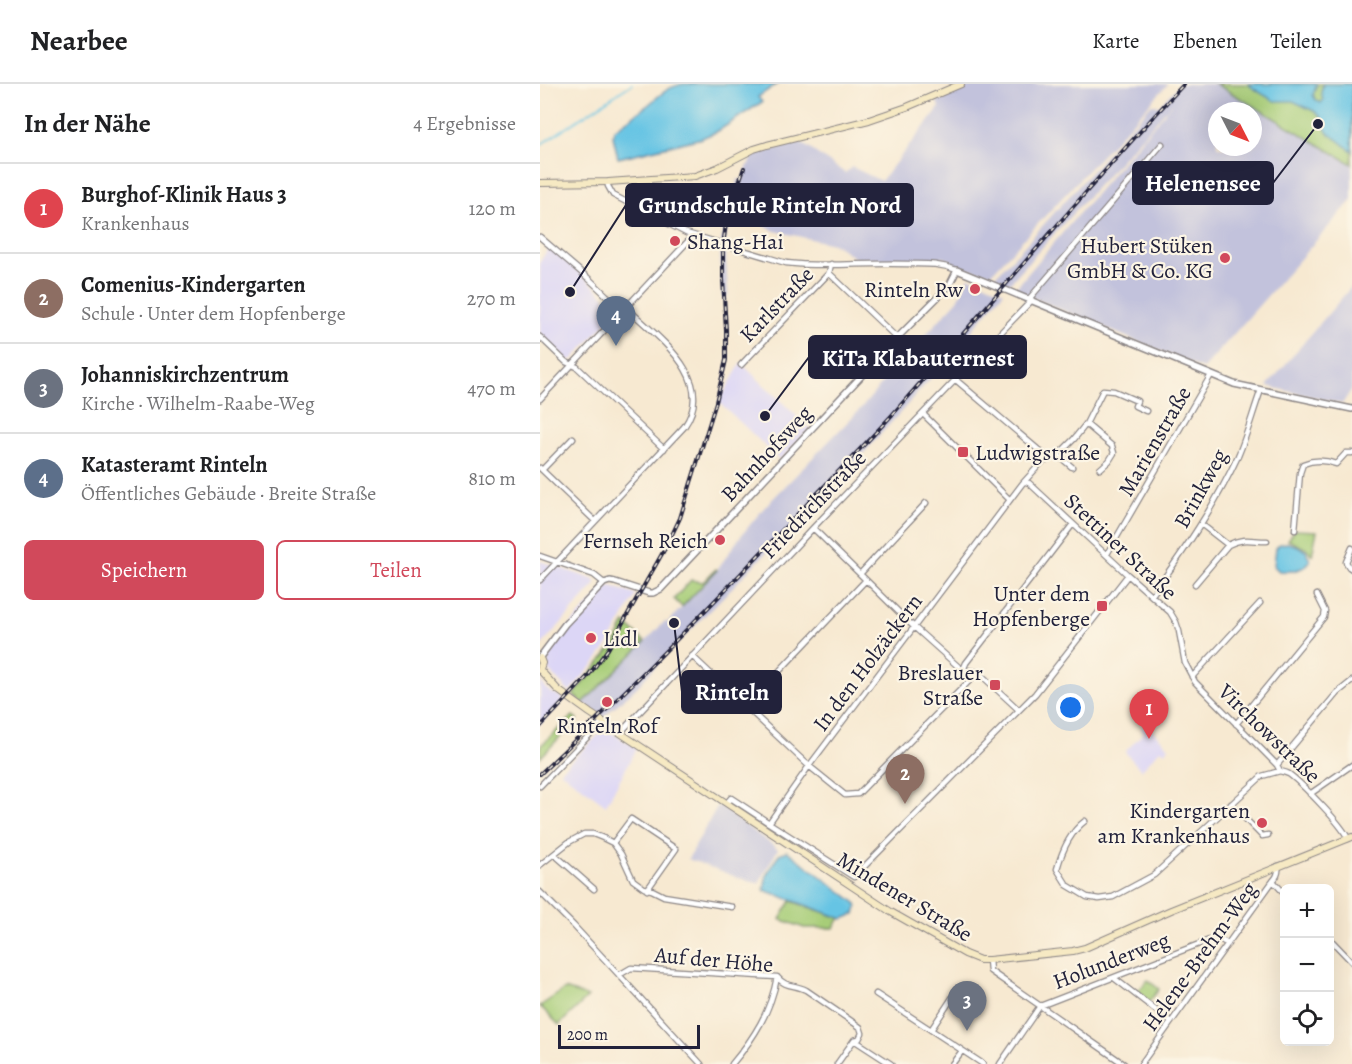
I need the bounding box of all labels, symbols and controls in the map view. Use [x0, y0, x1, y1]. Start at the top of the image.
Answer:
text: Nearbee [30, 22, 128, 60]
text: Karte [1092, 27, 1140, 55]
text: Ebenen [1173, 27, 1237, 55]
text: Teilen [1270, 27, 1322, 55]
north arrow [1208, 102, 1262, 156]
text: In der Nähe [24, 106, 151, 141]
text: 4 Ergebnisse [413, 110, 516, 137]
callout: Helenensee [1133, 162, 1273, 204]
text: Helenensee [1145, 167, 1261, 199]
text: Burghof-Klinik Haus 3 [81, 180, 287, 210]
callout: Grundschule Rinteln Nord [626, 184, 913, 226]
text: Grundschule Rinteln Nord [639, 189, 902, 221]
text: 1 [40, 195, 47, 222]
text: 120 m [468, 195, 516, 222]
text: Krankenhaus [81, 210, 190, 237]
place label: Shang-Hai [687, 227, 784, 257]
place label: Hubert Stüken GmbH & Co. KG [1067, 231, 1213, 286]
marker: Shang-Hai [668, 234, 682, 248]
marker: Hubert Stüken GmbH & Co. KG [1218, 251, 1232, 265]
street label: Karlstraße [733, 260, 821, 349]
text: Comenius-Kindergarten [81, 270, 306, 300]
place label: Rinteln Rw [864, 275, 963, 305]
marker: Rinteln Rw [968, 282, 982, 296]
text: 2 [39, 285, 48, 312]
text: 270 m [467, 285, 516, 312]
pin: 4 [596, 296, 636, 346]
text: Schule · Unter dem Hopfenberge [81, 300, 346, 327]
callout: KiTa Klabauternest [809, 336, 1026, 378]
text: KiTa Klabauternest [822, 342, 1014, 374]
text: Johanniskirchzentrum [81, 360, 289, 390]
text: 3 [39, 375, 48, 402]
text: 470 m [467, 375, 516, 402]
street label: Marienstraße [1111, 381, 1199, 502]
text: Kirche · Wilhelm-Raabe-Weg [81, 390, 315, 417]
street label: Bahnhofsweg [714, 399, 819, 508]
place label: Ludwigstraße [975, 438, 1100, 468]
street label: Brinkweg [1167, 443, 1235, 534]
street label: Friedrichstraße [754, 444, 873, 566]
marker: Ludwigstraße [956, 445, 970, 459]
text: Katasteramt Rinteln [81, 450, 268, 480]
text: 4 [39, 465, 48, 492]
text: 810 m [468, 465, 516, 492]
text: Öffentliches Gebäude · Breite Straße [81, 480, 376, 507]
street label: Stettiner Straße [1057, 487, 1183, 607]
place label: Fernseh Reich [583, 526, 708, 556]
marker: Fernseh Reich [713, 533, 727, 547]
button: Speichern [24, 540, 264, 600]
button: Teilen [276, 540, 516, 600]
place label: Unter dem Hopfenberge [972, 579, 1090, 634]
street label: In den Holzäckern [806, 588, 929, 738]
marker: Unter dem Hopfenberge [1095, 599, 1109, 613]
place label: Lidl [603, 624, 638, 654]
marker: Lidl [584, 631, 598, 645]
place label: Breslauer Straße [897, 658, 983, 713]
callout: Rinteln [682, 671, 781, 713]
text: Rinteln [695, 676, 770, 708]
street label: Virchowstraße [1211, 677, 1327, 790]
marker: Breslauer Straße [988, 678, 1002, 692]
pin: 1 [1130, 690, 1168, 739]
your location [1056, 693, 1085, 722]
marker: Rinteln Rof [600, 695, 614, 709]
place label: Rinteln Rof [556, 711, 660, 741]
pin: 2 [886, 754, 925, 804]
place label: Kindergarten am Krankenhaus [1098, 796, 1250, 851]
marker: Kindergarten am Krankenhaus [1255, 816, 1269, 830]
street label: Mindener Straße [831, 845, 978, 949]
street label: Helene-Brehm-Weg [1135, 876, 1264, 1037]
map controls [1280, 884, 1334, 1046]
button: + [1280, 884, 1334, 938]
street label: Holunderweg [1049, 925, 1174, 997]
button: − [1280, 938, 1334, 992]
street label: Auf der Höhe [652, 940, 775, 980]
pin: 3 [948, 982, 986, 1031]
button: locate [1280, 992, 1334, 1046]
scale bar [558, 1022, 700, 1050]
text: 200 m [567, 1024, 608, 1046]

